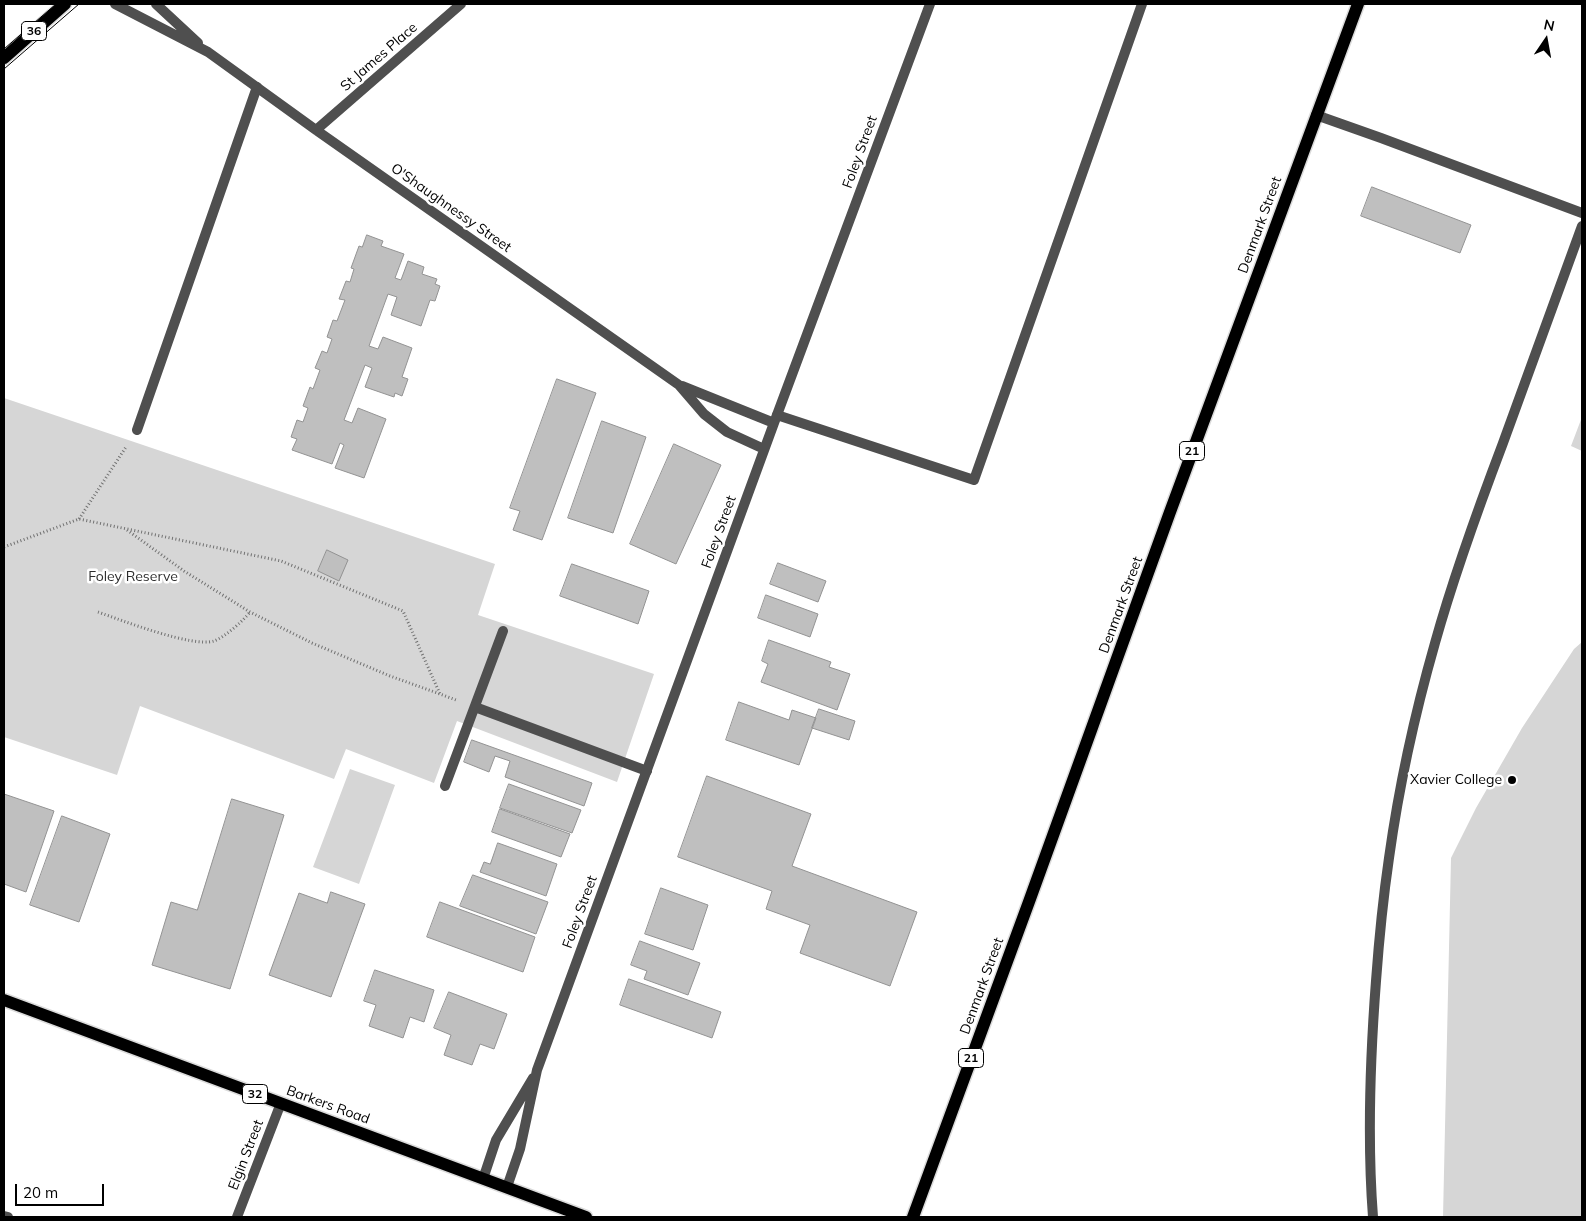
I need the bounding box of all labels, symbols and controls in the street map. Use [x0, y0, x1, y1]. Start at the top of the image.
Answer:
north arrow [1521, 15, 1571, 65]
text: N [1542, 15, 1556, 35]
street label: St James Place [337, 19, 421, 95]
road number: 36 [22, 22, 46, 40]
street label: Foley Street [839, 113, 881, 191]
street label: O'Shaughnessy Street [387, 160, 515, 256]
street label: Denmark Street [1235, 174, 1285, 276]
road number: 21 [1180, 442, 1204, 461]
street label: Foley Street [698, 493, 740, 571]
street label: Denmark Street [1096, 554, 1146, 656]
park label: Foley Reserve [88, 569, 178, 585]
place label: Xavier College [1410, 772, 1502, 788]
marker: Xavier College [1506, 774, 1518, 786]
street label: Foley Street [559, 873, 601, 951]
street label: Denmark Street [957, 935, 1007, 1037]
road number: 21 [958, 1048, 984, 1068]
street label: Barkers Road [284, 1082, 372, 1128]
road number: 32 [242, 1084, 268, 1104]
street label: Elgin Street [225, 1117, 267, 1193]
scale bar [18, 1174, 106, 1206]
text: 20 m [23, 1183, 58, 1202]

